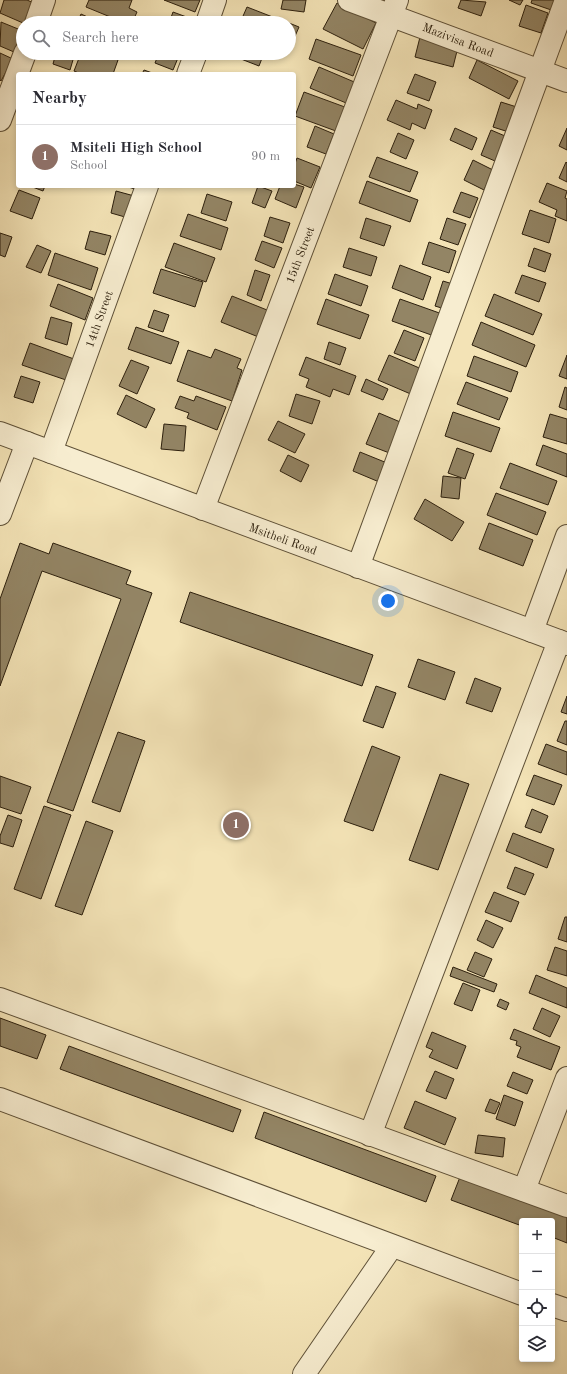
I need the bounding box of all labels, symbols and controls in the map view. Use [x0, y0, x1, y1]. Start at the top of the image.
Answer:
search box [16, 16, 296, 60]
street label: Mazivisa Road [420, 22, 495, 60]
icon: search [30, 27, 52, 49]
text: Search here [62, 31, 139, 46]
text: Nearby [32, 90, 87, 107]
text: Msiteli High School [70, 141, 202, 156]
text: 1 [41, 150, 49, 163]
text: 90 m [251, 150, 280, 163]
text: School [70, 159, 107, 172]
street label: 15th Street [284, 225, 317, 285]
street label: 14th Street [84, 289, 116, 349]
street label: Msitheli Road [247, 522, 318, 558]
your location [378, 591, 398, 611]
pin: 1 [223, 810, 249, 840]
map controls [519, 1218, 555, 1362]
button: + [519, 1218, 555, 1254]
button: − [519, 1254, 555, 1290]
button: locate [519, 1290, 555, 1326]
button: layers [519, 1326, 555, 1362]

